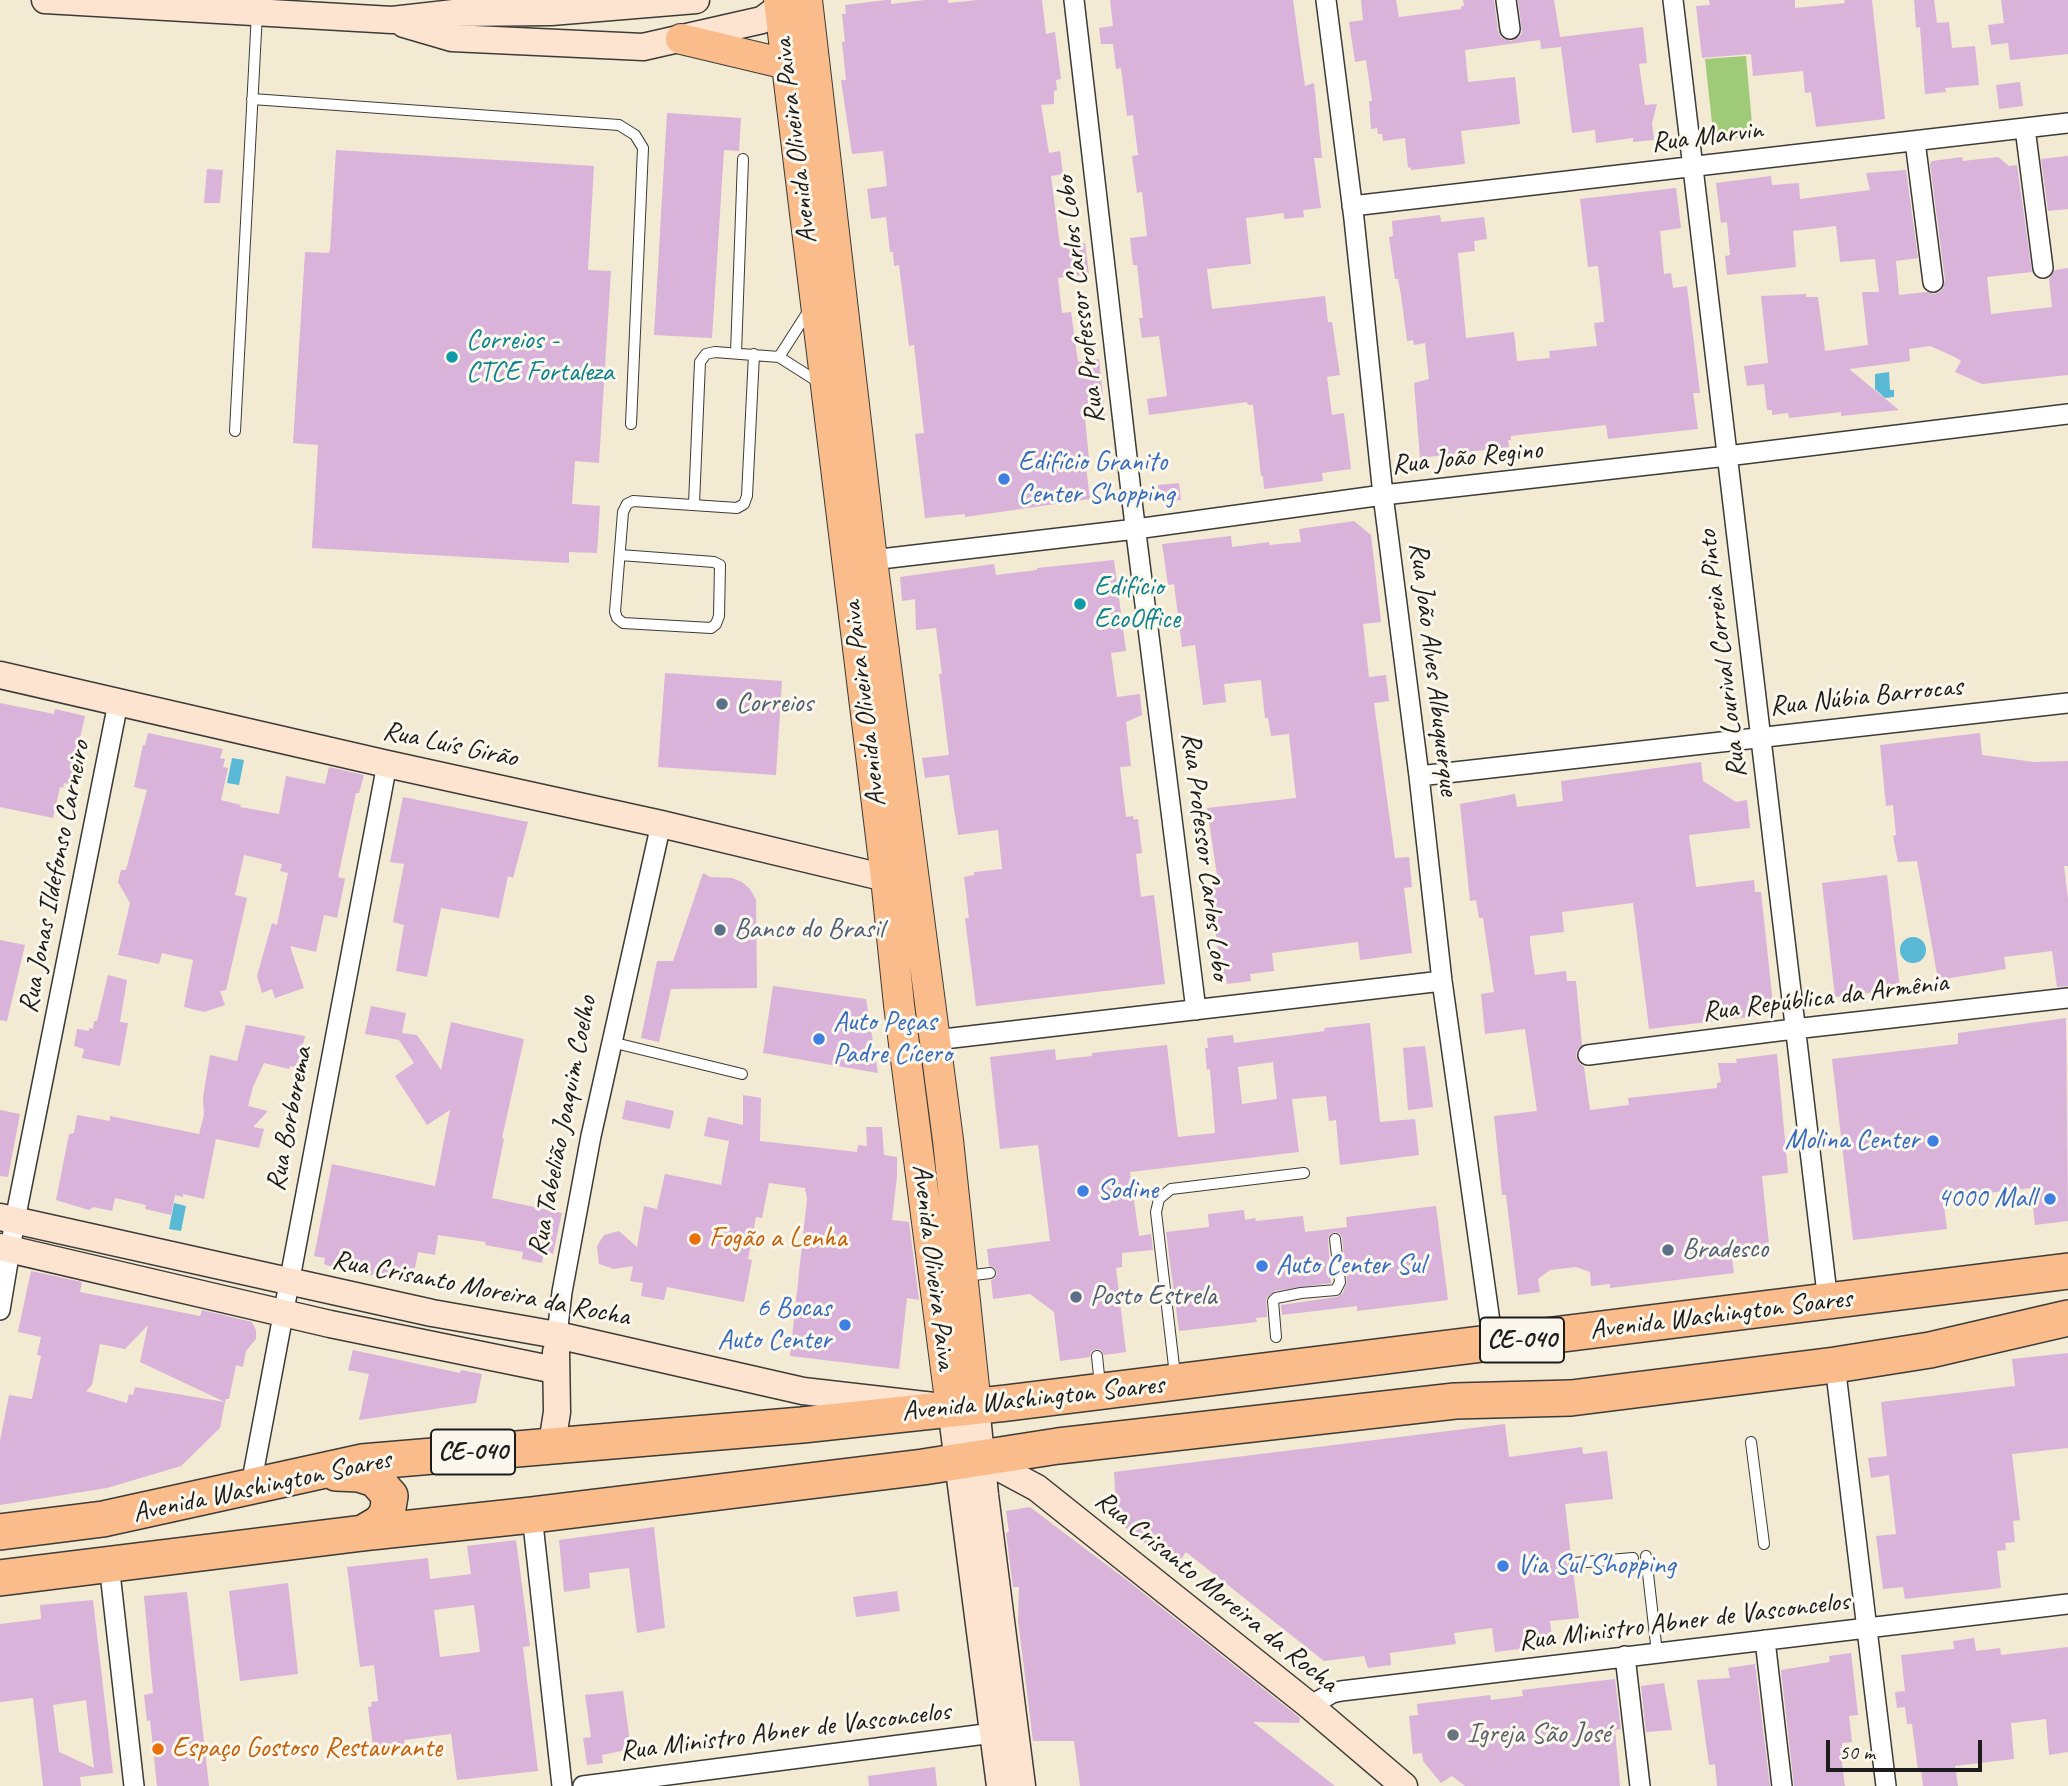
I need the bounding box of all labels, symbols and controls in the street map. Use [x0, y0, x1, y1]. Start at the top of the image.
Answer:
street label: Avenida Oliveira Paiva [767, 36, 825, 246]
street label: Rua Marvin [1649, 113, 1765, 161]
street label: Rua Professor Carlos Lobo [1049, 174, 1113, 426]
place label: Correios - CTCE Fortaleza [466, 324, 614, 390]
marker: Correios - CTCE Fortaleza [444, 349, 460, 365]
street label: Rua João Regino [1390, 433, 1544, 483]
place label: Edifício Granito Center Shopping [1018, 446, 1174, 512]
marker: Edifício Granito Center Shopping [996, 471, 1012, 487]
street label: Rua Lourival Correia Pìnto [1691, 528, 1755, 780]
street label: Rua João Alves Albuquerque [1401, 541, 1465, 797]
place label: Edifício EcoOffice [1094, 571, 1180, 637]
marker: Edifício EcoOffice [1072, 596, 1088, 612]
street label: Avenida Oliveira Paiva [836, 599, 894, 809]
street label: Rua Núbia Barrocas [1768, 670, 1964, 724]
place label: Correios [736, 687, 813, 721]
marker: Correios [714, 696, 730, 712]
street label: Rua Luís Girão [380, 714, 520, 776]
street label: Rua Professor Carlos Lobo [1173, 730, 1237, 982]
street label: Rua Jonas Ildefonso Carneiro [12, 738, 98, 1016]
place label: Banco do Brasil [734, 913, 884, 947]
marker: Banco do Brasil [712, 922, 728, 938]
street label: Rua República da Armênia [1700, 966, 1950, 1030]
street label: Rua Tabelião Joaquim Coelho [521, 993, 605, 1259]
place label: Auto Peças Padre Cícero [833, 1006, 952, 1072]
marker: Auto Peças Padre Cícero [811, 1031, 827, 1047]
street label: Rua Borborema [260, 1044, 320, 1194]
place label: Molina Center [1785, 1124, 1919, 1158]
marker: Molina Center [1925, 1133, 1941, 1149]
street label: Avenida Oliveira Paiva [904, 1162, 962, 1372]
place label: Sodine [1097, 1174, 1158, 1208]
place label: 4000 Mall [1937, 1182, 2036, 1216]
marker: Sodine [1075, 1183, 1091, 1199]
marker: 4000 Mall [2042, 1191, 2058, 1207]
place label: Fogão a Lenha [709, 1222, 846, 1256]
marker: Fogão a Lenha [687, 1231, 703, 1247]
place label: Bradesco [1682, 1233, 1768, 1267]
marker: Bradesco [1660, 1242, 1676, 1258]
street label: Rua Crisanto Moreira da Rocha [329, 1244, 633, 1334]
place label: Auto Center Sul [1276, 1249, 1425, 1283]
marker: Auto Center Sul [1254, 1258, 1270, 1274]
place label: Posto Estrela [1090, 1280, 1217, 1314]
street label: Avenida Washington Soares [1588, 1282, 1854, 1348]
marker: Posto Estrela [1068, 1289, 1084, 1305]
place label: 6 Bocas Auto Center [718, 1292, 831, 1358]
marker: 6 Bocas Auto Center [837, 1317, 853, 1333]
road number: CE-040 [1480, 1317, 1564, 1362]
street label: Avenida Washington Soares [900, 1369, 1166, 1429]
road number: CE-040 [431, 1429, 515, 1474]
street label: Avenida Washington Soares [130, 1443, 394, 1531]
street label: Rua Crisanto Moreira da Rocha [1088, 1484, 1344, 1700]
place label: Via Sul Shopping [1517, 1549, 1675, 1583]
marker: Via Sul Shopping [1495, 1558, 1511, 1574]
street label: Rua Ministro Abner de Vasconcelos [1517, 1585, 1851, 1659]
street label: Rua Ministro Abner de Vasconcelos [618, 1695, 952, 1769]
place label: Igreja São José [1467, 1718, 1610, 1752]
scale bar [1830, 1726, 1986, 1770]
marker: Igreja São José [1445, 1727, 1461, 1743]
place label: Espaço Gostoso Restaurante [172, 1732, 442, 1766]
text: 50 m [1839, 1739, 1875, 1765]
marker: Espaço Gostoso Restaurante [150, 1741, 166, 1757]

